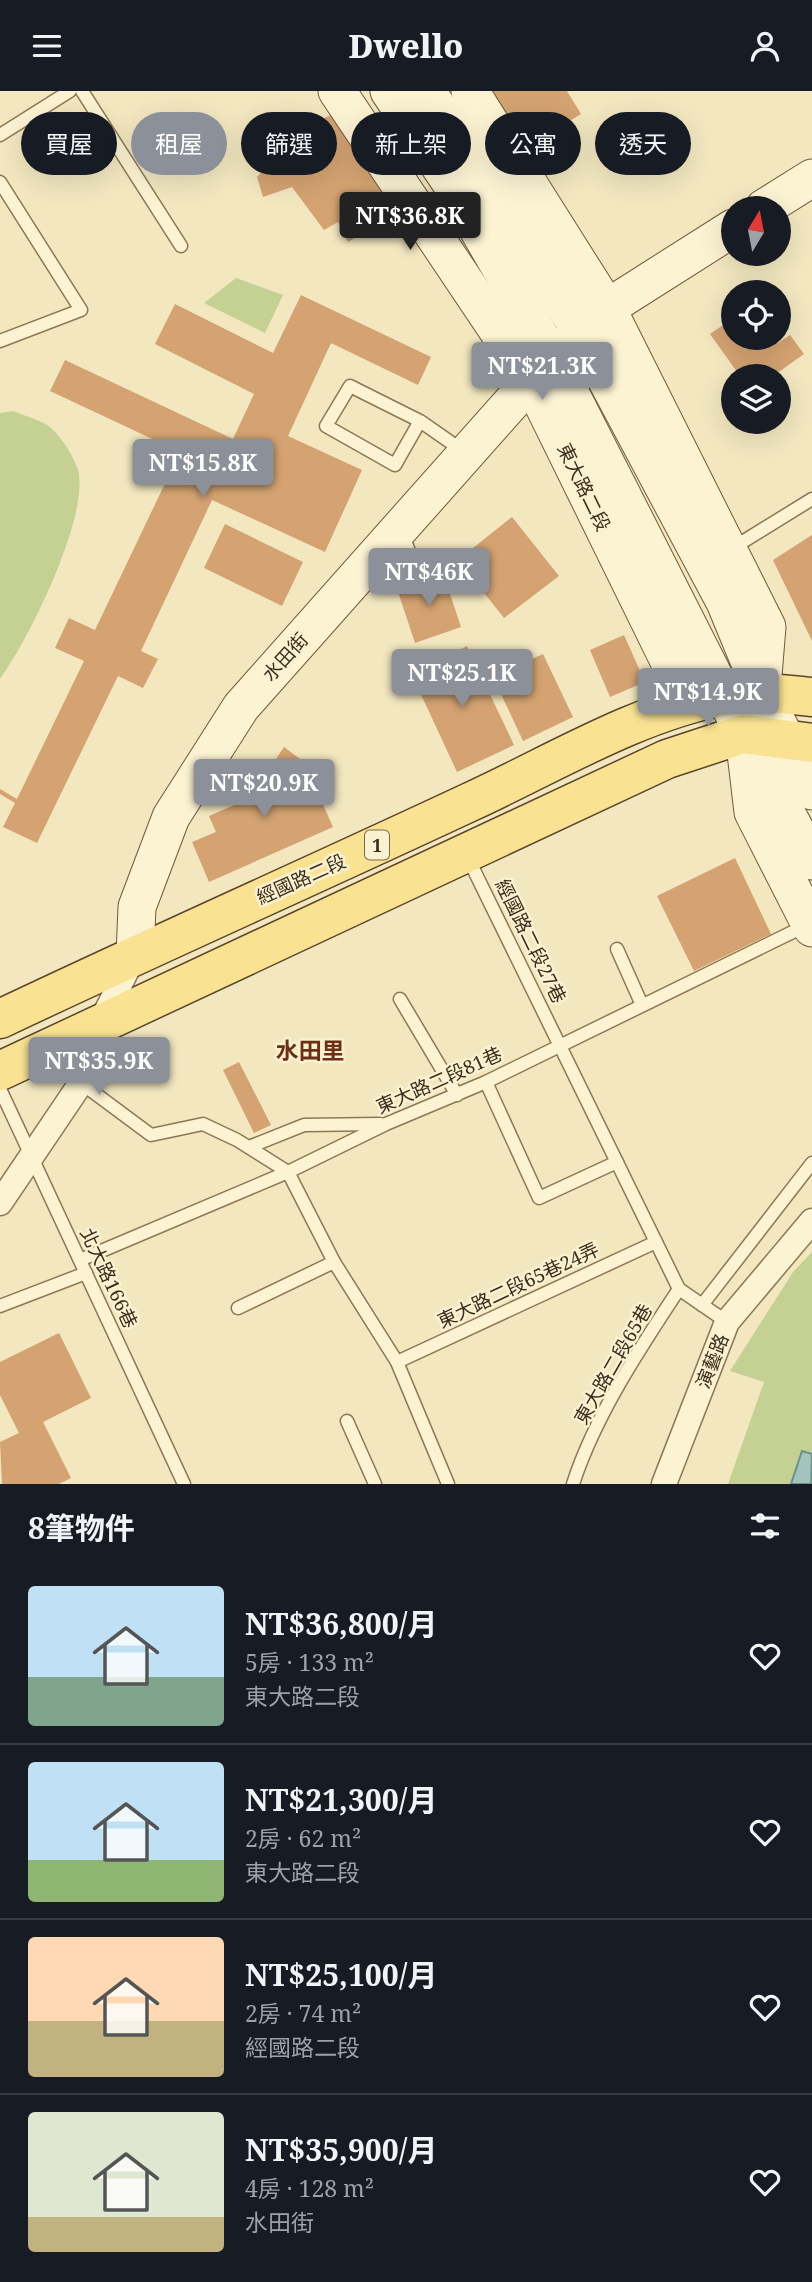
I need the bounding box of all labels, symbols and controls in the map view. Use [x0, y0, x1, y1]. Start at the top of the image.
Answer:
text: Dwello [349, 24, 463, 67]
icon: menu [28, 27, 66, 65]
icon: person [746, 27, 784, 65]
chip: 買屋 [21, 112, 117, 175]
chip: 租屋 [131, 112, 227, 175]
chip: 篩選 [241, 112, 337, 175]
chip: 新上架 [351, 112, 471, 175]
chip: 公寓 [485, 112, 581, 175]
chip: 透天 [595, 112, 691, 175]
pin: NT$36.8K [338, 193, 482, 252]
north arrow [721, 196, 791, 266]
map controls [721, 196, 791, 434]
text: NT$36.8K [356, 199, 464, 231]
button: locate [721, 280, 791, 350]
pin: NT$21.3K [470, 343, 614, 402]
text: NT$21.3K [488, 349, 596, 381]
button: layers [721, 364, 791, 434]
pin: NT$15.8K [131, 439, 275, 499]
street label: 東大路二段 [551, 439, 617, 535]
text: NT$15.8K [149, 446, 257, 478]
pin: NT$46K [372, 549, 486, 608]
text: NT$46K [384, 555, 474, 587]
street label: 水田街 [256, 627, 314, 687]
pin: NT$25.1K [390, 649, 534, 709]
text: NT$25.1K [408, 656, 516, 688]
pin: NT$14.9K [636, 669, 780, 728]
text: NT$14.9K [654, 675, 762, 707]
pin: NT$20.9K [192, 759, 336, 819]
text: NT$20.9K [210, 766, 318, 798]
road number: 1 [365, 831, 389, 859]
street label: 經國路二段 [252, 848, 350, 910]
street label: 經國路二段27巷 [490, 875, 572, 1007]
district label: 水田里 [276, 1034, 345, 1066]
pin: NT$35.9K [27, 1037, 171, 1097]
street label: 東大路二段81巷 [372, 1041, 506, 1119]
text: NT$35.9K [45, 1044, 153, 1076]
street label: 北大路166巷 [74, 1224, 144, 1332]
street label: 東大路二段65巷24弄 [433, 1236, 603, 1334]
street label: 東大路二段65巷 [568, 1299, 658, 1429]
street label: 演藝路 [690, 1330, 734, 1392]
text: 8筆物件 [28, 1507, 135, 1548]
icon: filters [746, 1507, 784, 1545]
text: NT$36,800/月 [245, 1603, 437, 1644]
icon: home [84, 1614, 168, 1698]
icon: heart [746, 1637, 784, 1675]
text: 5房 · 133 m² [245, 1646, 374, 1678]
text: 東大路二段 [245, 1680, 360, 1712]
text: NT$21,300/月 [245, 1779, 437, 1820]
icon: home [84, 1790, 168, 1874]
icon: heart [746, 1813, 784, 1851]
text: 2房 · 62 m² [245, 1822, 361, 1854]
text: 東大路二段 [245, 1856, 360, 1888]
text: NT$25,100/月 [245, 1954, 437, 1995]
icon: home [84, 1965, 168, 2049]
icon: heart [746, 1988, 784, 2026]
text: 2房 · 74 m² [245, 1997, 361, 2029]
text: 經國路二段 [245, 2031, 360, 2063]
text: NT$35,900/月 [245, 2129, 437, 2170]
icon: home [84, 2140, 168, 2224]
icon: heart [746, 2163, 784, 2201]
text: 4房 · 128 m² [245, 2172, 374, 2204]
text: 水田街 [245, 2206, 314, 2238]

